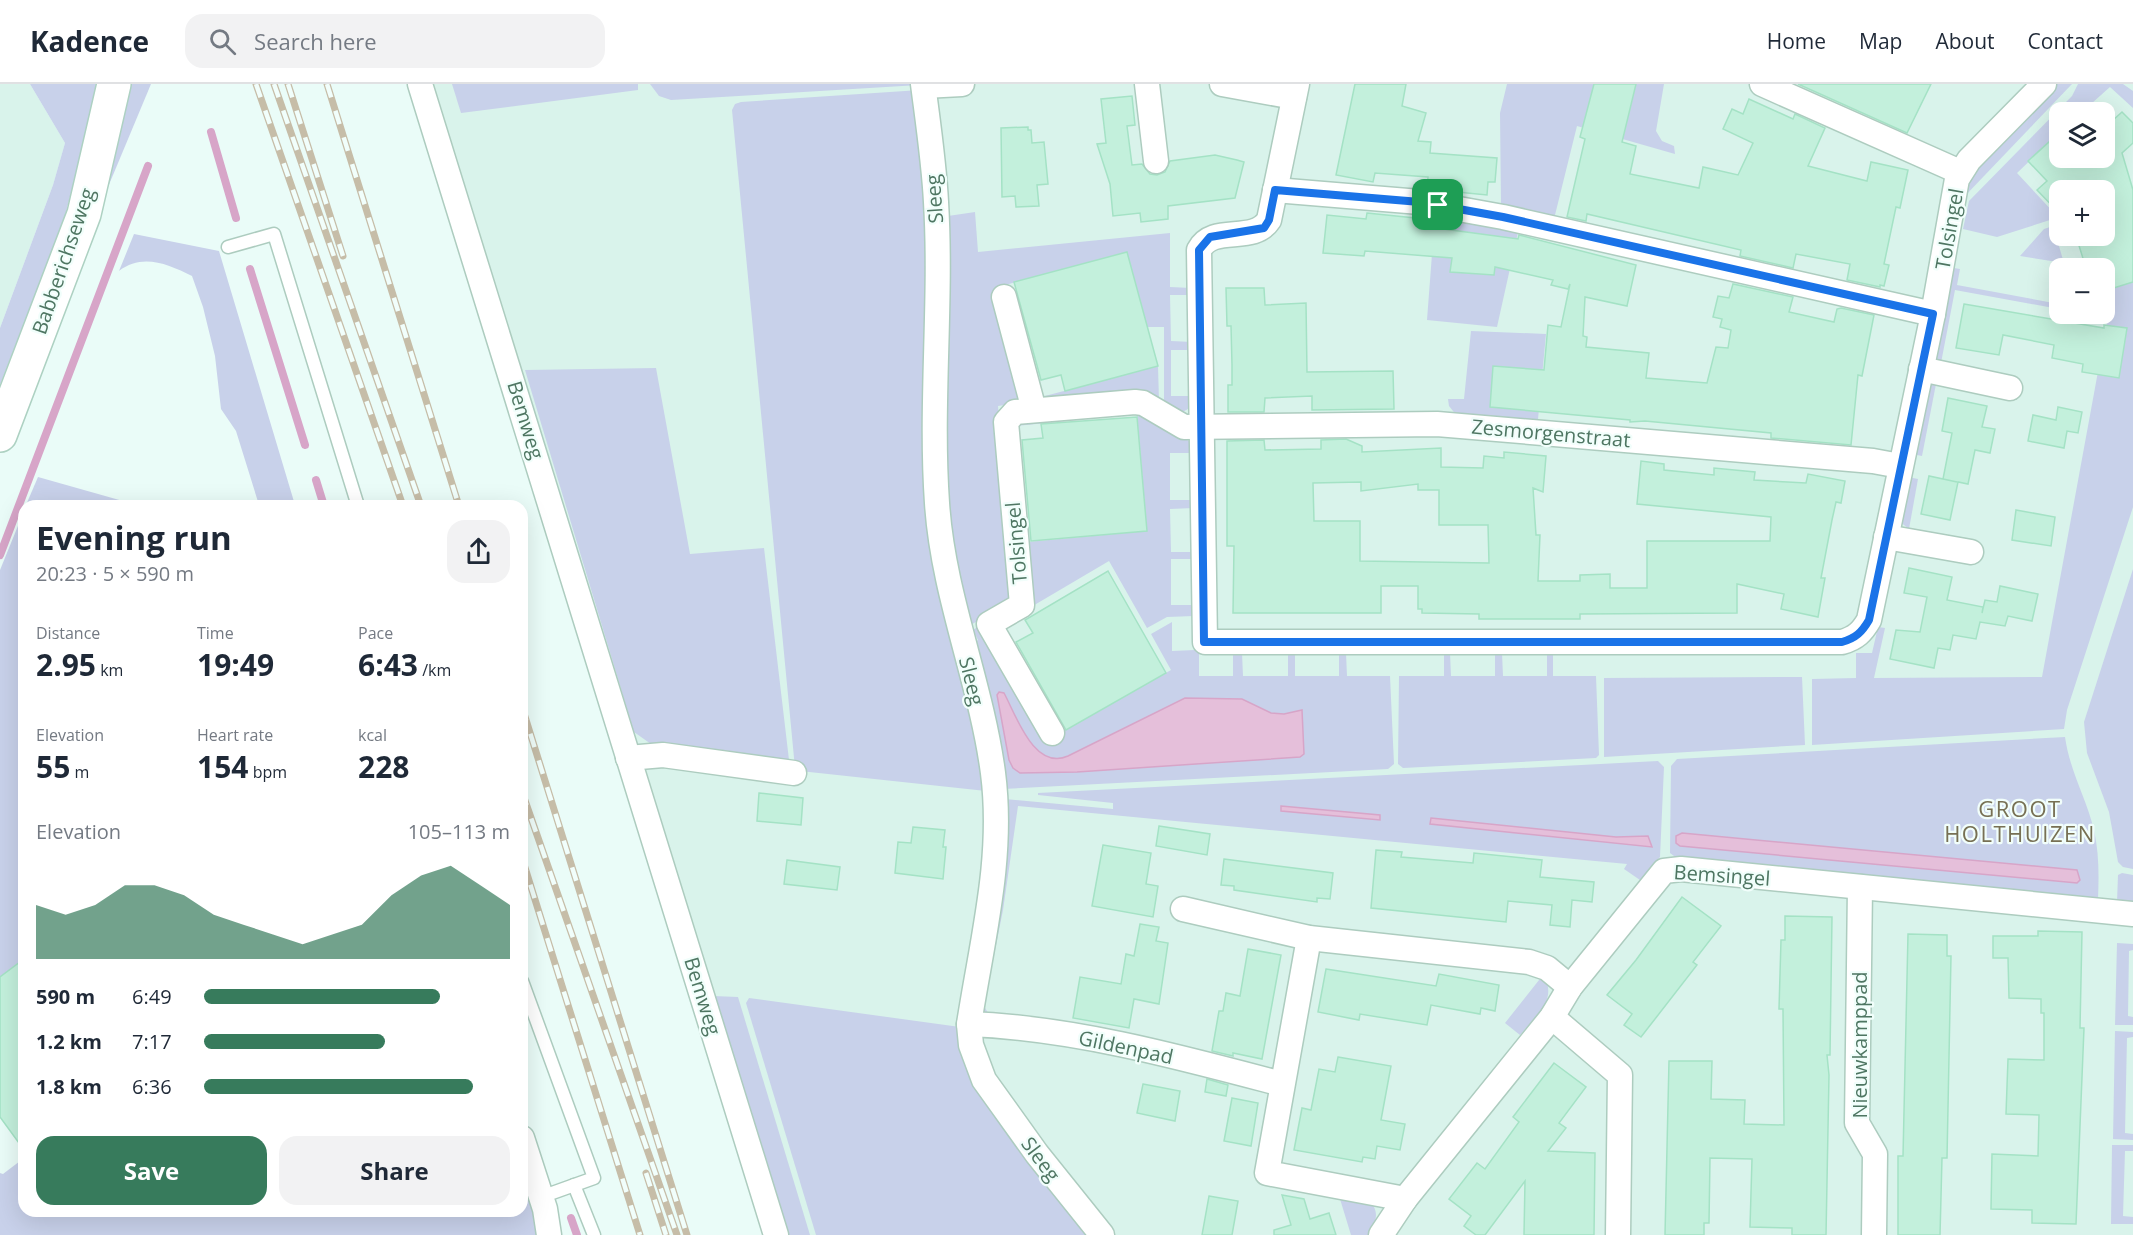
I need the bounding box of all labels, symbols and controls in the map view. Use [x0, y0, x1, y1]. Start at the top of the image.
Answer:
search box [185, 14, 605, 68]
text: Kadence [30, 22, 149, 60]
icon: search [206, 25, 239, 58]
text: Search here [254, 26, 377, 56]
text: Home [1767, 27, 1826, 55]
text: Map [1859, 27, 1902, 55]
text: About [1935, 27, 1995, 55]
text: Contact [2028, 27, 2103, 55]
map controls [2049, 102, 2115, 324]
button: layers [2049, 102, 2115, 168]
street label: Sleeg [919, 173, 949, 225]
pin [1412, 179, 1463, 230]
button: + [2049, 180, 2115, 246]
street label: Babberichseweg [25, 184, 101, 338]
street label: Tolsingel [1929, 186, 1969, 272]
icon: arrive [1421, 188, 1454, 221]
button: − [2049, 258, 2115, 324]
street label: Bemweg [501, 378, 551, 462]
street label: Zesmorgenstraat [1470, 413, 1632, 453]
street label: Tolsingel [999, 501, 1033, 585]
text: Evening run [36, 515, 232, 560]
button: share [447, 520, 510, 583]
text: 20:23 · 5 × 590 m [36, 560, 194, 587]
text: Distance [36, 622, 100, 644]
text: Time [197, 622, 234, 644]
text: Pace [358, 622, 393, 644]
text: 2.95 [36, 644, 96, 685]
text: 19:49 [197, 644, 274, 685]
text: 6:43 [358, 644, 418, 685]
street label: Sleeg [953, 654, 991, 708]
text: km [96, 659, 123, 681]
text: /km [418, 659, 451, 681]
text: Elevation [36, 724, 104, 746]
text: Heart rate [197, 724, 273, 746]
text: kcal [358, 724, 387, 746]
text: 55 [36, 746, 70, 787]
text: 154 [197, 746, 248, 787]
text: 228 [358, 746, 409, 787]
text: m [70, 761, 89, 783]
text: bpm [248, 761, 287, 783]
district label: GROOT HOLTHUIZEN [1944, 793, 2096, 848]
text: Elevation [36, 818, 121, 845]
text: 105–113 m [408, 818, 510, 845]
street label: Bemsingel [1673, 858, 1771, 892]
street label: Bemweg [678, 954, 728, 1038]
street label: Nieuwkamppad [1846, 971, 1873, 1119]
text: 590 m [36, 983, 95, 1010]
text: 6:49 [132, 983, 172, 1010]
street label: Gildenpad [1076, 1024, 1176, 1070]
text: 1.2 km [36, 1028, 102, 1055]
text: 7:17 [132, 1028, 172, 1055]
text: 1.8 km [36, 1073, 102, 1100]
text: 6:36 [132, 1073, 172, 1100]
street label: Sleeg [1015, 1131, 1067, 1187]
button: Save [36, 1136, 267, 1205]
button: Share [279, 1136, 510, 1205]

